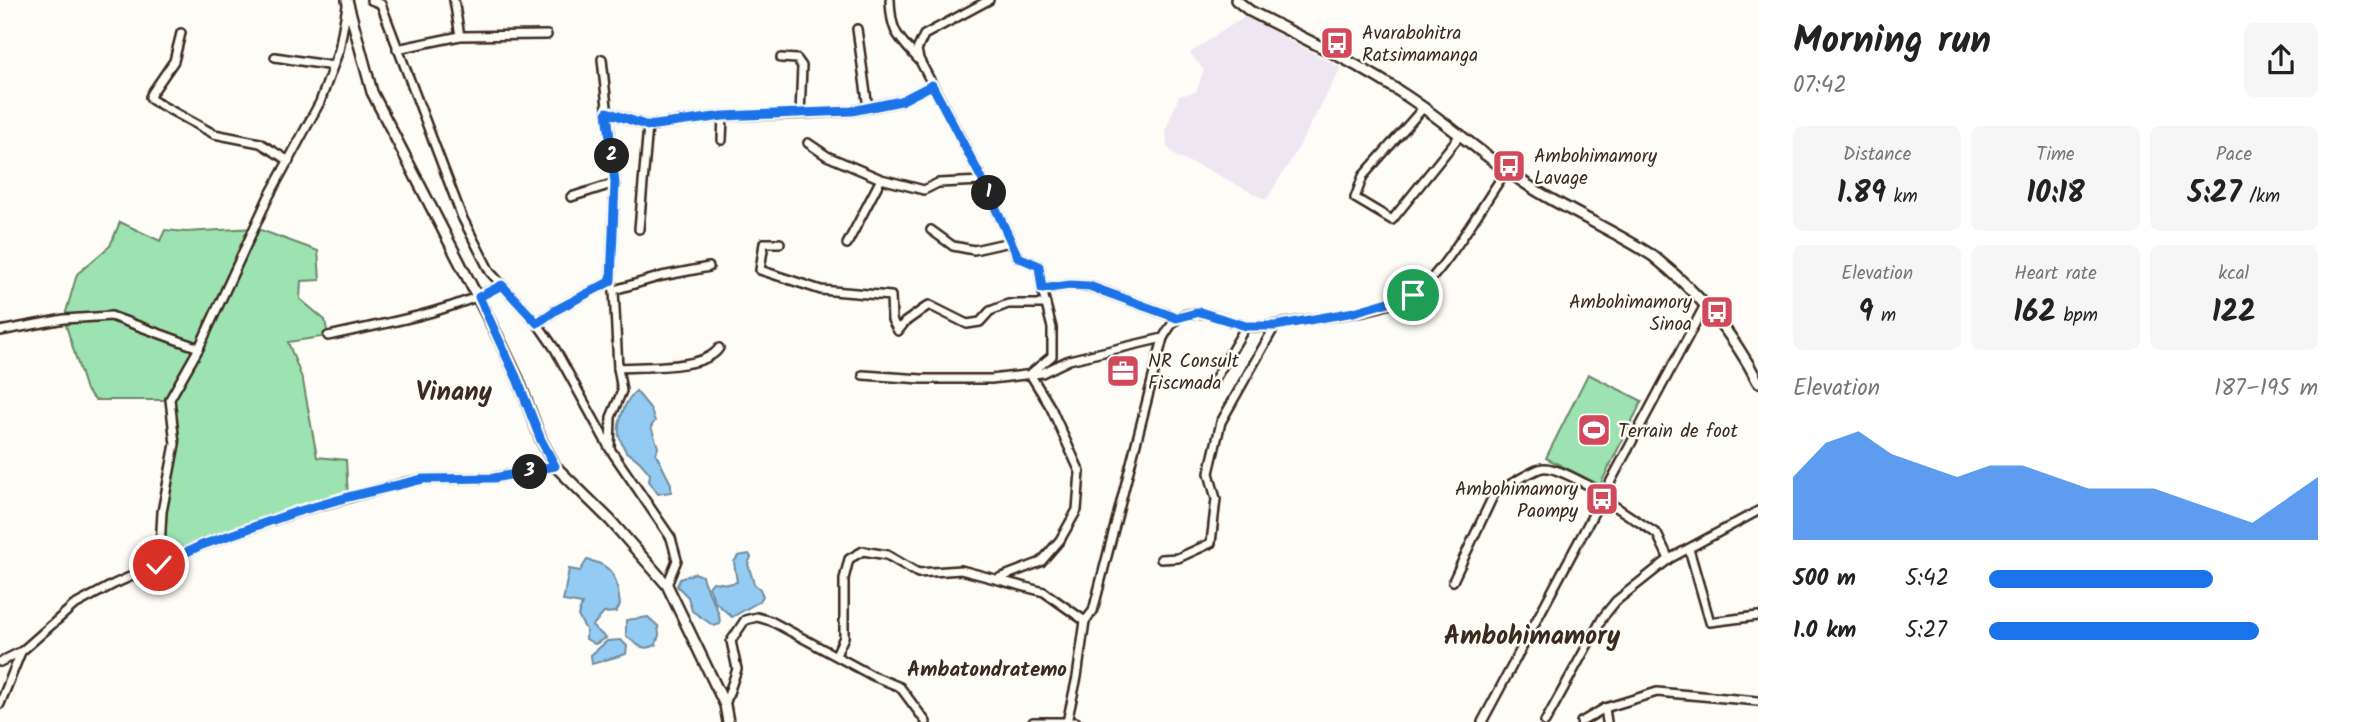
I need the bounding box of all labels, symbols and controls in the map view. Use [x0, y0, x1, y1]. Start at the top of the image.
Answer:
text: Morning run [1793, 12, 1991, 72]
place label: Avarabohitra Ratsimamanga [1362, 19, 1478, 71]
button: share [2244, 23, 2318, 97]
bus stop icon: Avarabohitra Ratsimamanga [1318, 24, 1356, 62]
text: 07:42 [1793, 68, 1847, 104]
pin: 2 [594, 138, 630, 174]
text: 2 [606, 140, 617, 170]
text: Distance [1843, 140, 1911, 170]
text: Time [2036, 140, 2075, 170]
text: Pace [2216, 140, 2252, 170]
place label: Ambohimamory Lavage [1534, 142, 1658, 194]
bus stop icon: Ambohimamory Lavage [1490, 147, 1528, 185]
text: 1.89 [1837, 170, 1886, 218]
text: 10:18 [2026, 170, 2085, 218]
text: 5:27 [2188, 170, 2242, 218]
pin: 1 [972, 176, 1006, 210]
text: 1 [986, 177, 991, 207]
text: km [1886, 182, 1918, 212]
text: /km [2242, 182, 2280, 212]
text: Elevation [1841, 259, 1913, 289]
text: Heart rate [2014, 259, 2097, 289]
text: kcal [2218, 259, 2249, 289]
pin [1383, 265, 1443, 325]
icon: arrive [1394, 276, 1432, 314]
place label: Ambohimamory Sinoa [1569, 288, 1693, 340]
text: 9 [1858, 289, 1873, 337]
text: 162 [2013, 289, 2056, 337]
text: 122 [2212, 289, 2256, 337]
bus stop icon: Ambohimamory Sinoa [1698, 293, 1736, 331]
text: m [1873, 301, 1896, 331]
text: bpm [2056, 301, 2098, 331]
place label: NR Consult Fiscmada [1148, 347, 1240, 399]
office icon: NR Consult Fiscmada [1104, 352, 1142, 390]
text: Elevation [1793, 371, 1880, 407]
text: 187–195 m [2214, 371, 2318, 407]
district label: Vinany [416, 372, 493, 414]
sports icon: Terrain de foot [1575, 411, 1613, 449]
place label: Terrain de foot [1618, 417, 1738, 447]
pin: 3 [512, 454, 548, 490]
text: 3 [524, 456, 535, 486]
place label: Ambohimamory Paompy [1455, 475, 1579, 527]
bus stop icon: Ambohimamory Paompy [1583, 480, 1621, 518]
pin [129, 535, 189, 595]
icon: check [140, 546, 178, 584]
text: 500 m [1793, 561, 1856, 597]
text: 5:42 [1905, 561, 1949, 597]
text: 1.0 km [1793, 613, 1856, 649]
text: 5:27 [1905, 613, 1947, 649]
district label: Ambohimamory [1444, 616, 1621, 658]
district label: Ambatondratemo [907, 654, 1067, 687]

